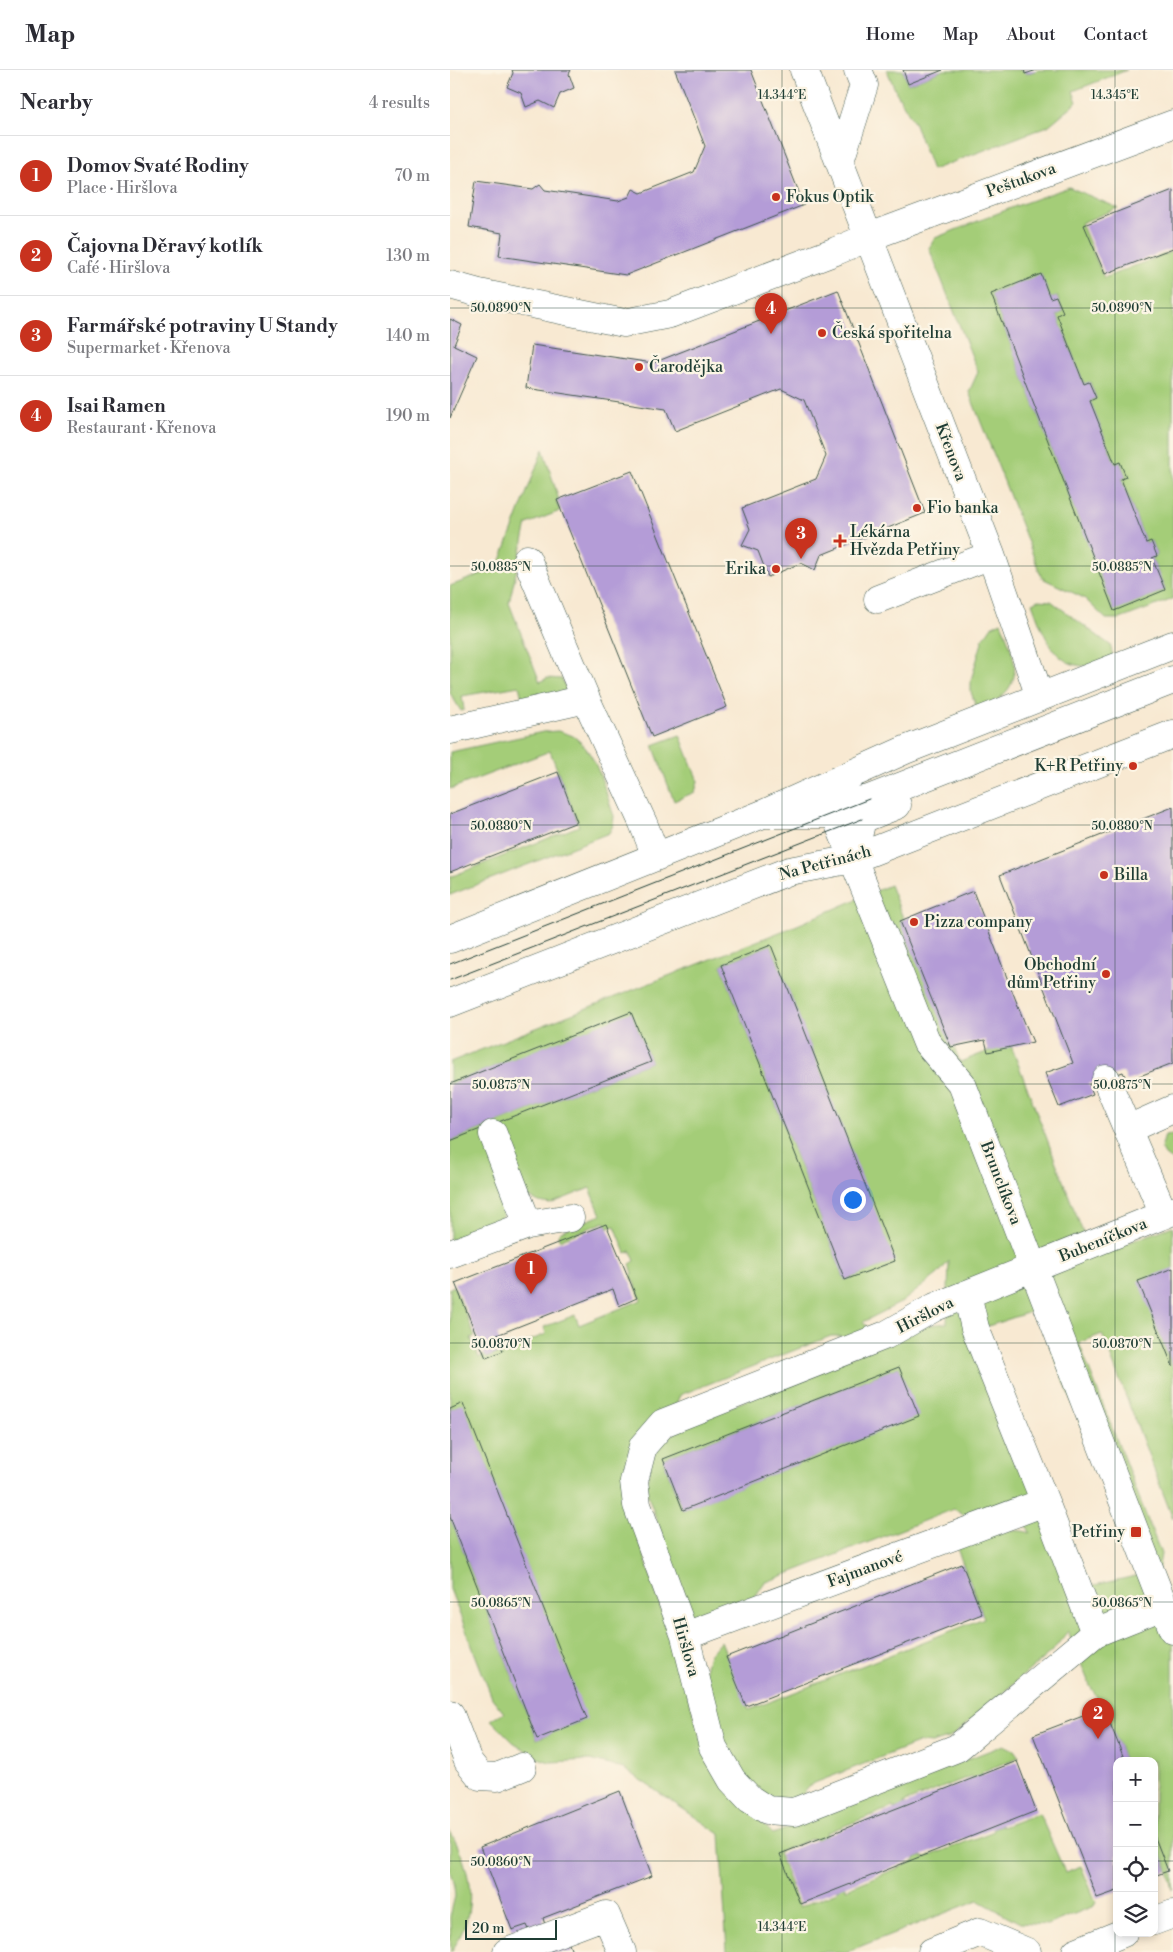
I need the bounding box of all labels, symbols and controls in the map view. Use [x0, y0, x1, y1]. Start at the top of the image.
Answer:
text: Map [25, 20, 75, 50]
text: Home [866, 23, 915, 46]
text: Map [943, 23, 979, 46]
text: About [1007, 23, 1056, 46]
text: Contact [1084, 23, 1148, 46]
text: 14.344°E [758, 88, 806, 103]
text: 14.345°E [1091, 88, 1139, 103]
text: Nearby [20, 90, 93, 116]
text: 4 results [369, 93, 430, 113]
text: Domov Svaté Rodiny [67, 154, 249, 178]
street label: Peštukova [983, 158, 1059, 202]
text: 1 [32, 166, 40, 186]
text: 70 m [394, 166, 430, 186]
text: Place · Hiršlova [67, 178, 178, 198]
place label: Fokus Optik [786, 187, 875, 207]
marker: Fokus Optik [770, 191, 782, 203]
text: Čajovna Děravý kotlík [67, 234, 263, 258]
text: 2 [31, 246, 41, 266]
text: 130 m [386, 246, 430, 266]
text: Café · Hiršlova [67, 258, 170, 278]
pin: 4 [755, 293, 787, 334]
text: 50.0890°N [470, 301, 532, 316]
text: 50.0890°N [1091, 301, 1153, 316]
text: Farmářské potraviny U Standy [67, 314, 338, 338]
place label: Česká spořitelna [832, 321, 953, 343]
text: 3 [31, 326, 41, 346]
text: 140 m [386, 326, 430, 346]
marker: Česká spořitelna [816, 327, 828, 339]
text: Supermarket · Křenova [67, 338, 231, 358]
place label: Čarodějka [649, 355, 724, 377]
marker: Čarodějka [633, 361, 645, 373]
text: Isai Ramen [67, 394, 166, 418]
text: 4 [31, 406, 41, 426]
text: 190 m [386, 406, 430, 426]
text: Restaurant · Křenova [67, 418, 216, 438]
street label: Křenova [931, 420, 972, 485]
place label: Fio banka [927, 498, 1000, 518]
marker: Fio banka [911, 502, 923, 514]
pin: 3 [785, 518, 817, 559]
place label: Lékárna Hvězda Petřiny [850, 522, 960, 560]
marker: Lékárna Hvězda Petřiny [834, 535, 846, 547]
place label: Erika [725, 559, 767, 579]
text: 50.0885°N [471, 560, 531, 575]
text: 50.0885°N [1092, 560, 1152, 575]
marker: Erika [770, 563, 782, 575]
place label: K+R Petřiny [1034, 756, 1123, 776]
marker: K+R Petřiny [1127, 760, 1139, 772]
text: 50.0880°N [470, 819, 532, 834]
text: 50.0880°N [1091, 819, 1153, 834]
street label: Na Petřinách [777, 841, 874, 885]
place label: Billa [1113, 865, 1149, 885]
marker: Billa [1098, 869, 1110, 881]
place label: Pizza company [924, 912, 1033, 932]
marker: Pizza company [908, 916, 920, 928]
place label: Obchodní dům Petřiny [1007, 955, 1097, 993]
marker: Obchodní dům Petřiny [1100, 968, 1112, 980]
text: 50.0875°N [472, 1078, 530, 1093]
text: 50.0875°N [1093, 1078, 1151, 1093]
street label: Brunclíkova [976, 1137, 1026, 1229]
your location [840, 1187, 866, 1213]
street label: Bubeníčkova [1055, 1213, 1151, 1267]
pin: 1 [515, 1253, 547, 1294]
street label: Hiršlova [893, 1292, 958, 1338]
text: 50.0870°N [471, 1337, 531, 1352]
text: 50.0870°N [1092, 1337, 1152, 1352]
place label: Petřiny [1072, 1522, 1125, 1542]
marker: Petřiny [1129, 1525, 1143, 1539]
street label: Fajmanové [825, 1546, 905, 1592]
text: 50.0865°N [471, 1596, 531, 1611]
text: 50.0865°N [1092, 1596, 1152, 1611]
street label: Hiršlova [668, 1615, 704, 1680]
pin: 2 [1082, 1698, 1114, 1739]
map controls [1113, 1757, 1158, 1937]
button: + [1113, 1757, 1158, 1802]
button: − [1113, 1802, 1158, 1847]
button: locate [1113, 1847, 1158, 1892]
text: 50.0860°N [470, 1855, 532, 1870]
button: layers [1113, 1892, 1158, 1937]
scale bar [465, 1917, 558, 1940]
text: 20 m [472, 1920, 504, 1938]
text: 14.344°E [758, 1920, 806, 1935]

